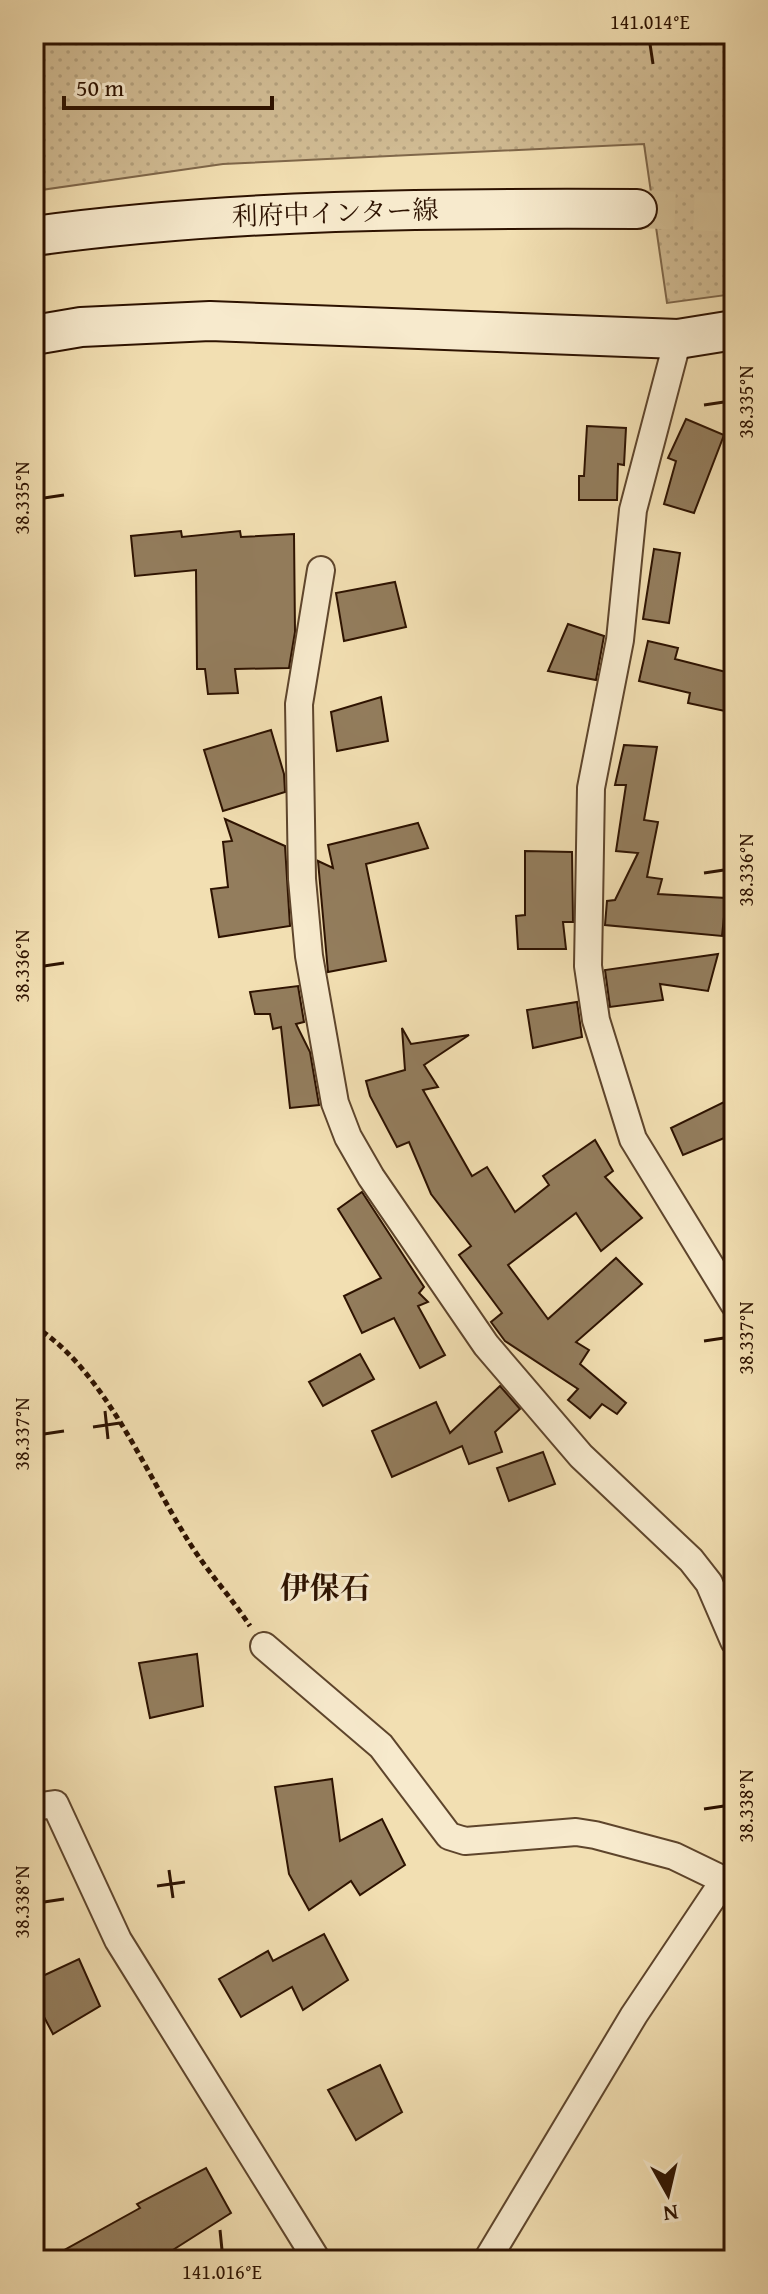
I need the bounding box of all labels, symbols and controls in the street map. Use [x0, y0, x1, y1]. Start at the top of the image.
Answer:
text: 141.014°E [610, 7, 690, 36]
scale bar [64, 60, 272, 110]
text: 50 m [76, 70, 124, 105]
street label: 利府中インター線 [231, 189, 439, 236]
text: 38.335°N [731, 365, 760, 439]
text: 38.335°N [7, 461, 36, 535]
text: 38.336°N [731, 833, 760, 907]
text: 38.336°N [7, 929, 36, 1003]
text: 38.337°N [731, 1301, 760, 1375]
text: 38.337°N [7, 1397, 36, 1471]
district label: 伊保石 [280, 1565, 370, 1609]
text: 38.338°N [731, 1769, 760, 1843]
text: 38.338°N [7, 1865, 36, 1939]
north arrow [628, 2154, 708, 2234]
text: N [661, 2197, 680, 2231]
text: 141.016°E [182, 2257, 262, 2286]

